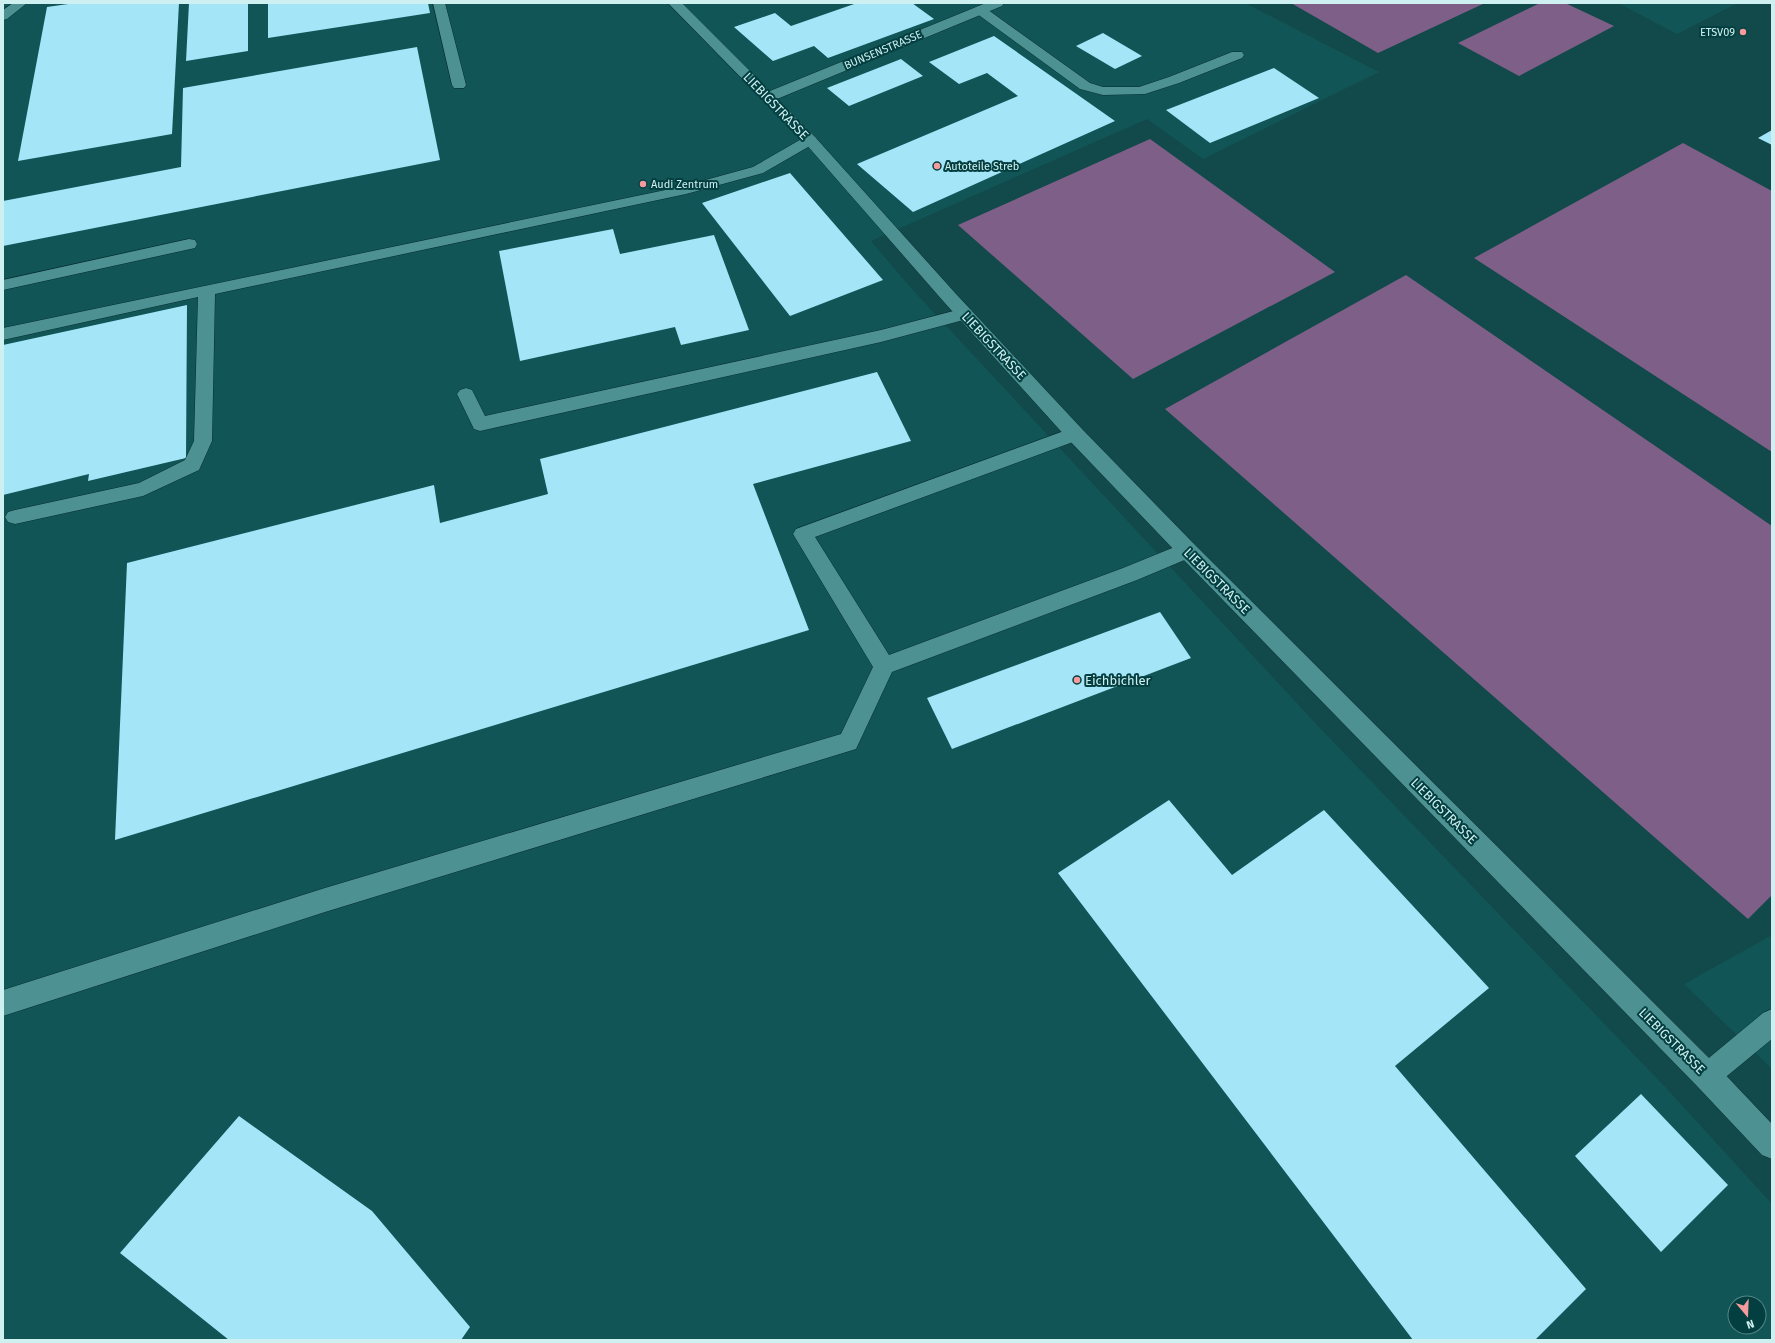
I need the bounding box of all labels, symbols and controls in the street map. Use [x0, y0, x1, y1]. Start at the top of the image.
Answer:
place label: ETSV09 [1700, 26, 1735, 39]
marker: ETSV09 [1738, 27, 1748, 37]
street label: BUNSENSTRASSE [842, 28, 924, 72]
street label: LIEBIGSTRASSE [740, 69, 812, 143]
place label: Autoteile Streb [945, 160, 1019, 173]
marker: Autoteile Streb [932, 161, 942, 171]
place label: Audi Zentrum [651, 178, 718, 191]
marker: Audi Zentrum [638, 179, 648, 189]
street label: LIEBIGSTRASSE [959, 309, 1029, 383]
street label: LIEBIGSTRASSE [1181, 545, 1253, 617]
place label: Eichbichler [1085, 673, 1151, 688]
marker: Eichbichler [1072, 675, 1082, 685]
street label: LIEBIGSTRASSE [1408, 775, 1480, 847]
street label: LIEBIGSTRASSE [1636, 1005, 1708, 1077]
north arrow [1727, 1295, 1767, 1335]
text: N [1745, 1317, 1756, 1331]

